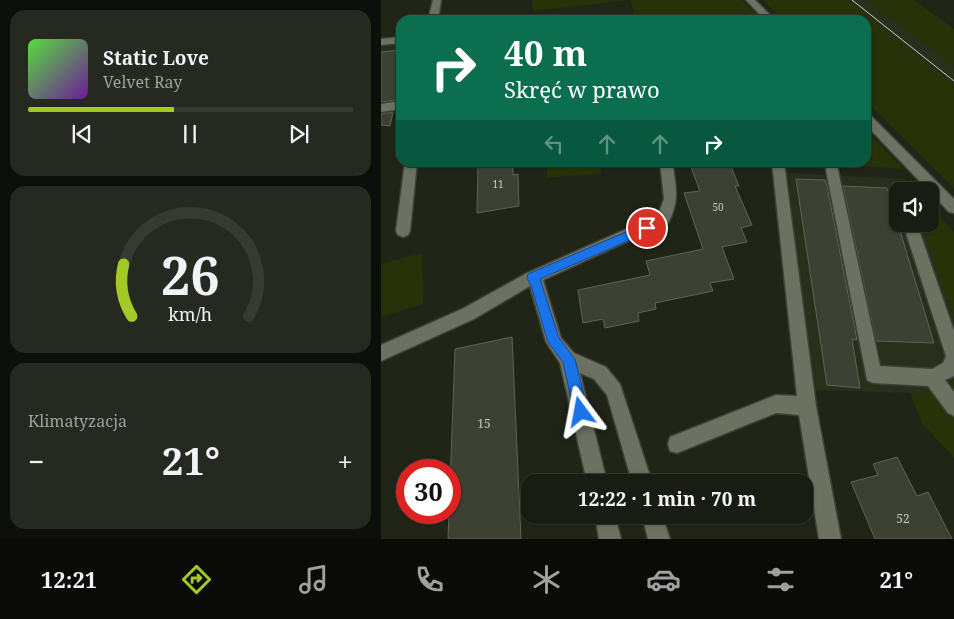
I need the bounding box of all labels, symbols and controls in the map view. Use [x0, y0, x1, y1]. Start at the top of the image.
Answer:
text: 40 m [504, 29, 587, 76]
icon: right [421, 35, 486, 100]
text: Static Love [103, 45, 209, 71]
text: Velvet Ray [103, 71, 182, 93]
text: Skręć w prawo [504, 74, 660, 104]
icon: previous [68, 120, 96, 148]
icon: pause [176, 120, 204, 148]
icon: next [285, 120, 313, 148]
icon: left [540, 130, 568, 158]
icon: ahead [593, 130, 621, 158]
icon: ahead [646, 130, 674, 158]
icon: right [699, 130, 727, 158]
house number: 11 [492, 177, 504, 191]
map controls [889, 182, 939, 232]
button: sound [889, 182, 939, 232]
house number: 50 [712, 200, 724, 214]
pin [626, 207, 668, 249]
icon: arrive [633, 214, 661, 242]
text: 26 [161, 239, 220, 310]
text: km/h [169, 302, 212, 326]
position arrow [554, 385, 606, 437]
text: Klimatyzacja [28, 410, 127, 432]
house number: 15 [477, 415, 491, 432]
text: 21° [162, 434, 220, 486]
text: − [28, 442, 44, 480]
text: + [337, 442, 353, 480]
speed limit sign: 30 [396, 459, 461, 524]
text: 12:22 · 1 min · 70 m [578, 486, 756, 512]
house number: 52 [896, 510, 910, 527]
icon: directions [179, 562, 214, 597]
icon: music [296, 562, 331, 597]
icon: phone [412, 562, 447, 597]
icon: climate [529, 562, 564, 597]
icon: car [646, 562, 681, 597]
icon: filters [763, 562, 798, 597]
text: 12:21 [41, 564, 97, 594]
text: 21° [879, 564, 913, 594]

